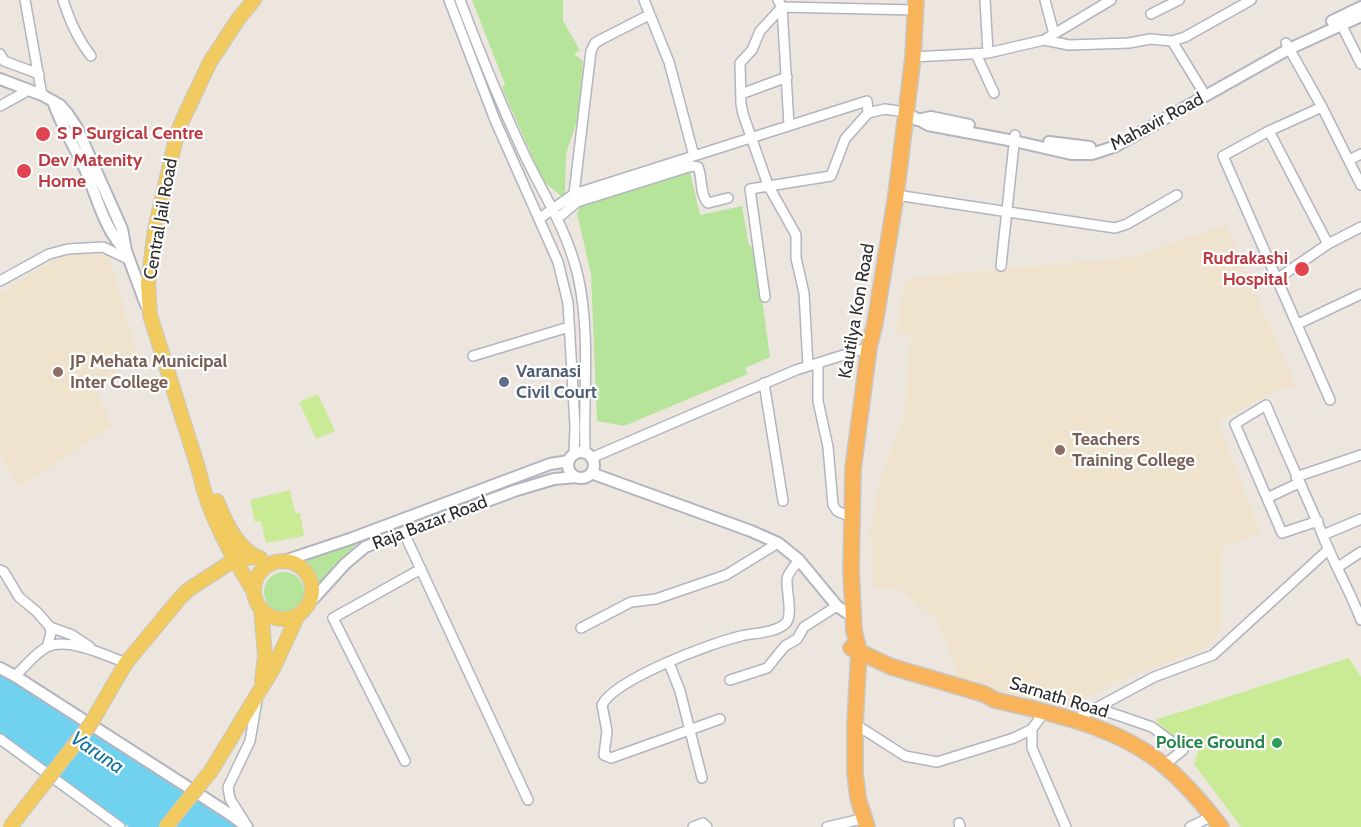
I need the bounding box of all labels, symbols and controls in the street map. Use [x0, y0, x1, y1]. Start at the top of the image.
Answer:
street label: Mahavir Road [1107, 88, 1207, 156]
place label: S P Surgical Centre [57, 123, 203, 145]
marker: S P Surgical Centre [34, 125, 52, 143]
place label: Dev Matenity Home [38, 150, 142, 192]
street label: Central Jail Road [140, 157, 182, 281]
marker: Dev Matenity Home [15, 162, 33, 180]
street label: Kautilya Kon Road [835, 242, 879, 380]
place label: Rudrakashi Hospital [1203, 248, 1288, 290]
marker: Rudrakashi Hospital [1293, 260, 1311, 278]
place label: JP Mehata Municipal Inter College [70, 351, 227, 394]
place label: Varanasi Civil Court [516, 361, 597, 404]
marker: JP Mehata Municipal Inter College [51, 365, 65, 379]
marker: Varanasi Civil Court [497, 375, 511, 389]
place label: Teachers Training College [1072, 429, 1195, 472]
marker: Teachers Training College [1053, 443, 1067, 457]
street label: Raja Bazar Road [370, 491, 490, 555]
street label: Sarnath Road [1007, 673, 1111, 723]
water label: Varuna [66, 727, 128, 779]
place label: Police Ground [1156, 732, 1265, 754]
marker: Police Ground [1270, 736, 1284, 750]

